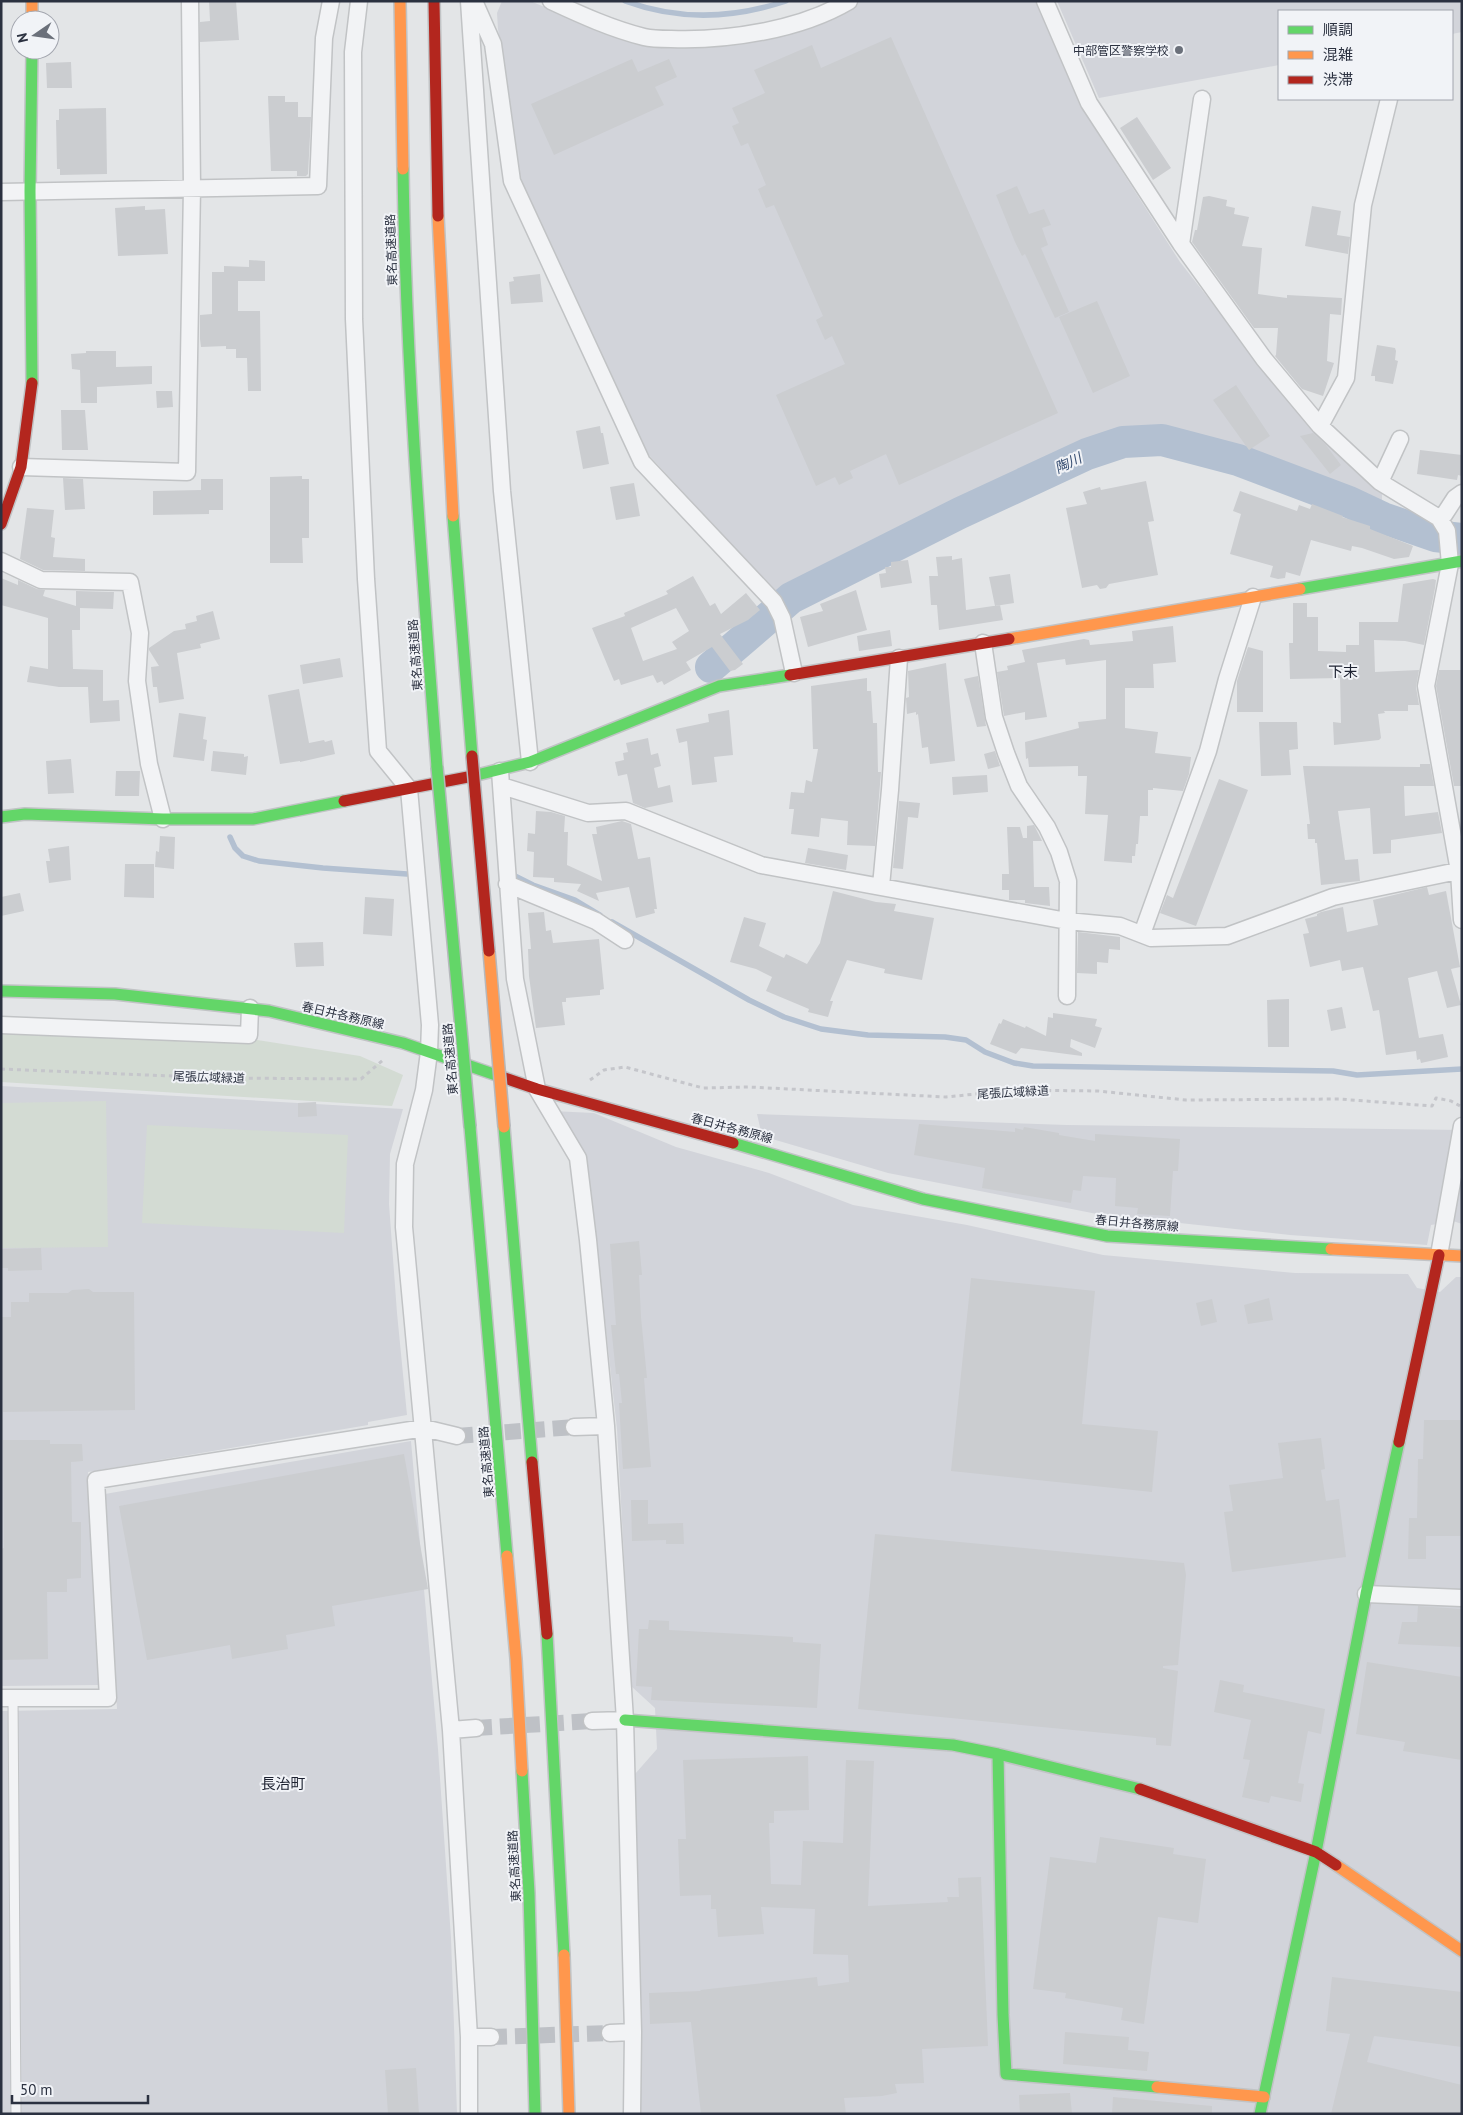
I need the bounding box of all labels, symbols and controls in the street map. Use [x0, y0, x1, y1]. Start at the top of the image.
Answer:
north arrow [10, 10, 60, 60]
legend [1278, 10, 1453, 100]
text: 順調 [1323, 20, 1353, 39]
text: N [13, 31, 32, 44]
place label: 中部管区警察学校 [1073, 43, 1169, 58]
marker: 中部管区警察学校 [1173, 44, 1185, 56]
text: 混雑 [1323, 45, 1353, 64]
text: 渋滞 [1323, 70, 1353, 89]
street label: 東名高速道路 [382, 214, 400, 286]
water label: 陶川 [1052, 448, 1086, 477]
street label: 東名高速道路 [405, 619, 425, 691]
district label: 下末 [1328, 662, 1358, 681]
street label: 春日井各務原線 [300, 998, 386, 1032]
street label: 東名高速道路 [439, 1022, 461, 1096]
street label: 尾張広域緑道 [173, 1068, 245, 1086]
street label: 尾張広域緑道 [977, 1083, 1049, 1101]
street label: 春日井各務原線 [689, 1110, 775, 1146]
street label: 春日井各務原線 [1094, 1212, 1180, 1234]
street label: 東名高速道路 [475, 1425, 497, 1499]
district label: 長治町 [260, 1774, 306, 1793]
street label: 東名高速道路 [505, 1830, 523, 1902]
scale bar [12, 2072, 149, 2104]
text: 50 m [20, 2080, 53, 2099]

